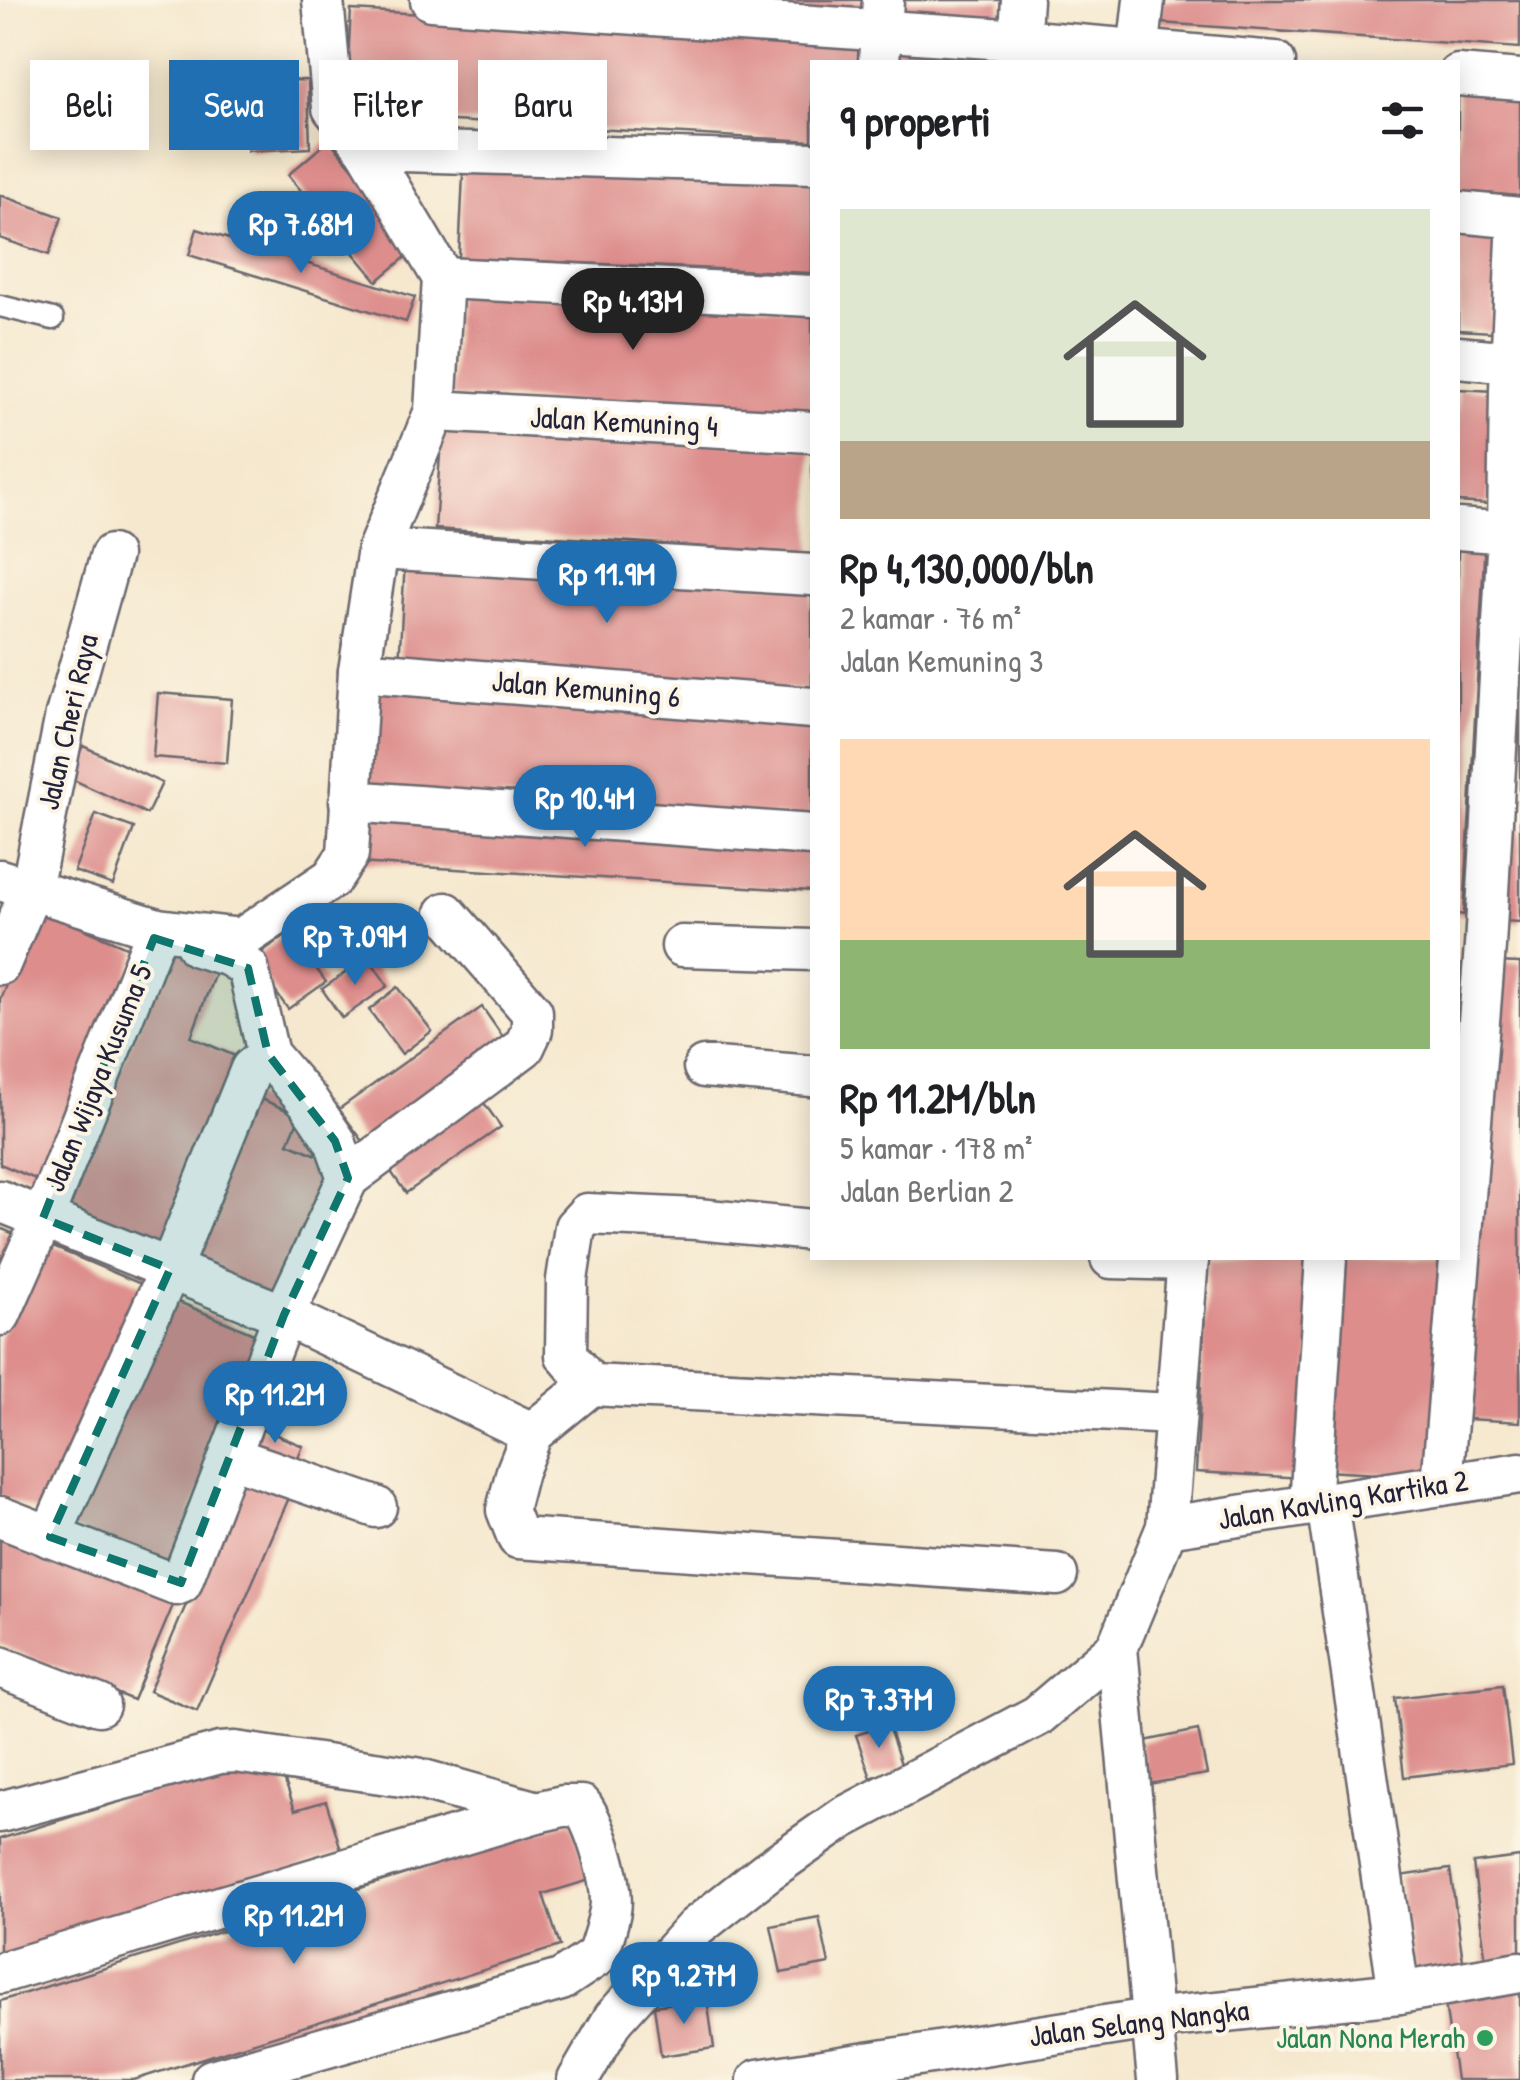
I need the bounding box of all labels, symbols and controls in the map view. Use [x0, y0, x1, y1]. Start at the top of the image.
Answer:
chip: Beli [30, 60, 149, 150]
chip: Sewa [169, 60, 299, 150]
chip: Filter [319, 60, 458, 150]
chip: Baru [478, 60, 607, 150]
text: 9 properti [840, 92, 991, 149]
icon: filters [1375, 93, 1430, 148]
pin: Rp 7.68M [198, 191, 404, 276]
text: Rp 7.68M [249, 202, 353, 245]
pin: Rp 4.13M [530, 268, 736, 353]
icon: home [1045, 274, 1225, 454]
text: Rp 4.13M [583, 279, 683, 322]
street label: Jalan Kemuning 4 [529, 396, 719, 446]
text: Rp 4,130,000/bln [840, 539, 1094, 596]
pin: Rp 11.9M [504, 541, 710, 626]
text: Rp 11.9M [559, 552, 655, 595]
text: 2 kamar · 76 m² [840, 596, 1021, 639]
street label: Jalan Cheri Raya [27, 630, 107, 814]
text: Jalan Kemuning 3 [840, 639, 1043, 682]
street label: Jalan Kemuning 6 [490, 660, 682, 716]
pin: Rp 10.4M [482, 765, 688, 850]
text: Rp 10.4M [535, 776, 635, 819]
icon: home [1045, 804, 1225, 984]
pin: Rp 7.09M [252, 903, 458, 988]
text: Rp 7.09M [303, 914, 407, 957]
street label: Jalan Wijaya Kusuma 5 [33, 958, 161, 1197]
text: Rp 11.2M/bln [840, 1069, 1036, 1126]
text: 5 kamar · 178 m² [840, 1126, 1032, 1169]
text: Jalan Berlian 2 [840, 1169, 1014, 1212]
pin: Rp 11.2M [172, 1361, 378, 1446]
text: Rp 11.2M [225, 1372, 325, 1415]
street label: Jalan Kavling Kartika 2 [1215, 1460, 1471, 1538]
pin: Rp 7.37M [776, 1666, 982, 1751]
text: Rp 7.37M [825, 1677, 933, 1720]
pin: Rp 11.2M [191, 1882, 397, 1967]
text: Rp 11.2M [244, 1893, 344, 1936]
pin: Rp 9.27M [581, 1942, 787, 2027]
text: Rp 9.27M [632, 1953, 736, 1996]
street label: Jalan Selang Nangka [1027, 1989, 1251, 2055]
place label: Jalan Nona Merah [1276, 2017, 1465, 2057]
marker: Jalan Nona Merah [1474, 2027, 1496, 2049]

